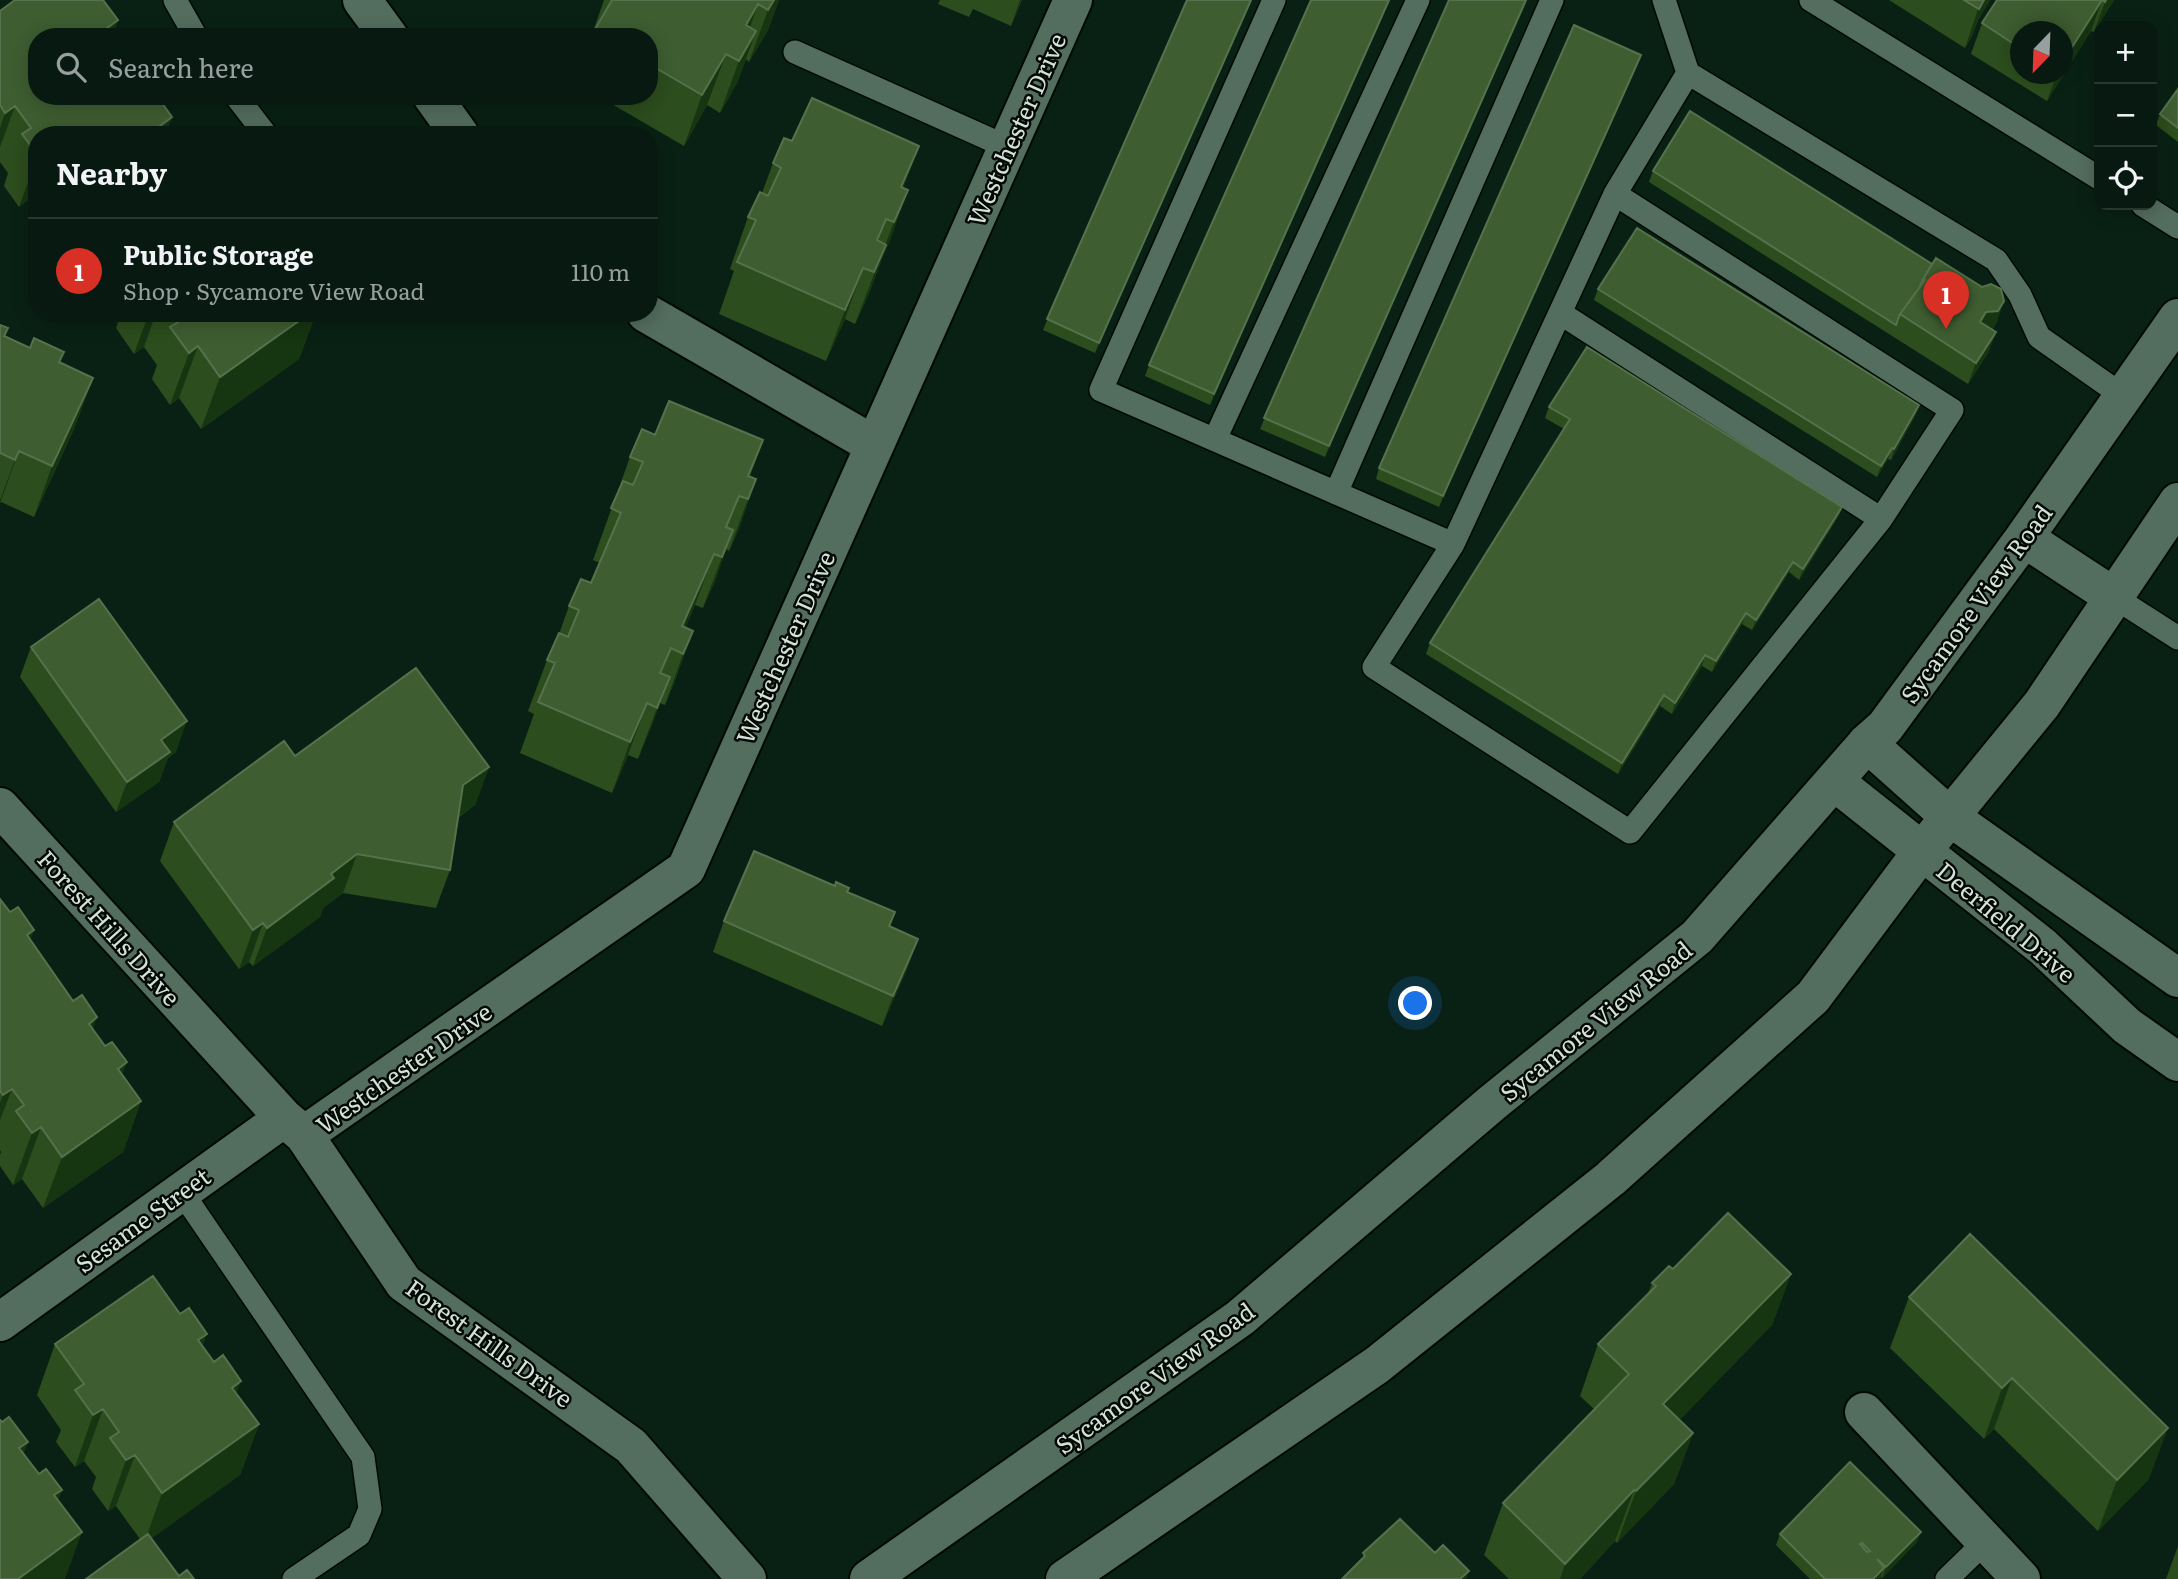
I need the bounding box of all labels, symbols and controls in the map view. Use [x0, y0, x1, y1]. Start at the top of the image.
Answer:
north arrow [2010, 21, 2073, 84]
map controls [2094, 21, 2157, 210]
button: + [2094, 21, 2157, 84]
street label: Westchester Drive [957, 27, 1073, 231]
search box [28, 28, 658, 105]
text: Search here [108, 47, 254, 86]
icon: search [52, 48, 90, 86]
button: − [2094, 84, 2157, 147]
button: locate [2094, 147, 2157, 210]
text: Nearby [56, 150, 167, 194]
text: Public Storage [123, 234, 314, 273]
text: 1 [74, 254, 84, 288]
text: 110 m [571, 254, 630, 288]
pin: 1 [1923, 271, 1969, 329]
text: Shop · Sycamore View Road [123, 273, 425, 307]
street label: Sycamore View Road [1891, 496, 2059, 710]
street label: Westchester Drive [726, 545, 842, 749]
street label: Forest Hills Drive [30, 841, 190, 1013]
street label: Deerfield Drive [1930, 852, 2084, 990]
street label: Sycamore View Road [1491, 931, 1699, 1109]
your location [1398, 986, 1432, 1020]
street label: Westchester Drive [308, 993, 498, 1141]
street label: Sesame Street [67, 1158, 217, 1280]
street label: Forest Hills Drive [399, 1269, 581, 1415]
street label: Sycamore View Road [1047, 1293, 1261, 1461]

